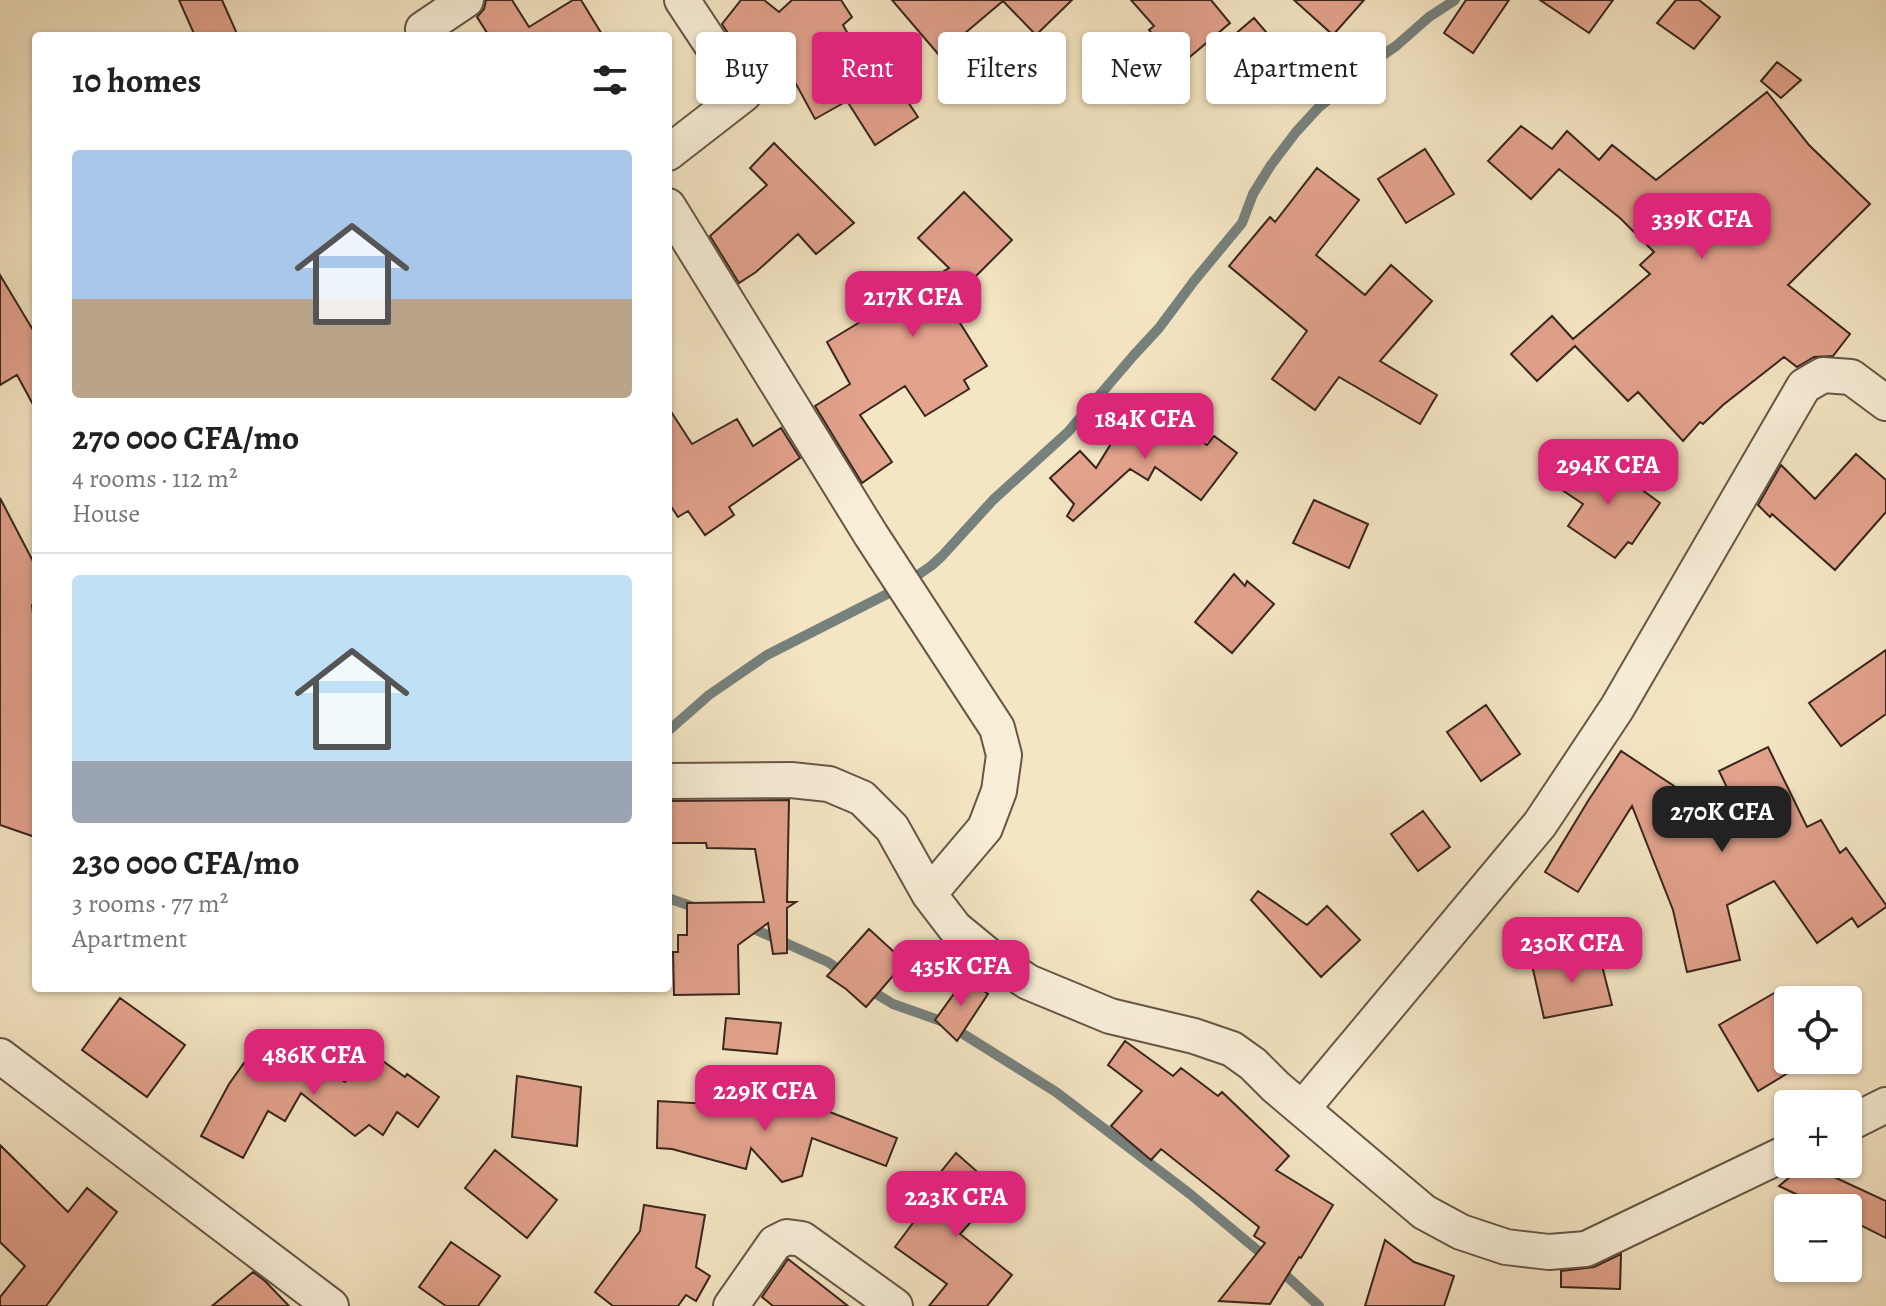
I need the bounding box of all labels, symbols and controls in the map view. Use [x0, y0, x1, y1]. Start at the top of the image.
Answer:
chip: Buy [696, 32, 796, 104]
chip: Rent [812, 32, 922, 104]
chip: Filters [938, 32, 1066, 104]
chip: New [1082, 32, 1190, 104]
chip: Apartment [1206, 32, 1386, 104]
text: 10 homes [72, 57, 201, 104]
icon: filters [588, 58, 632, 102]
pin: 339K CFA [1619, 193, 1785, 261]
text: 339K CFA [1651, 201, 1753, 236]
icon: home [280, 202, 424, 346]
pin: 217K CFA [830, 271, 996, 339]
text: 217K CFA [863, 279, 963, 314]
pin: 184K CFA [1062, 393, 1228, 461]
text: 184K CFA [1095, 401, 1195, 436]
text: 270 000 CFA/mo [72, 414, 299, 461]
pin: 294K CFA [1525, 439, 1691, 507]
text: 294K CFA [1556, 447, 1660, 482]
text: 4 rooms · 112 m² [72, 461, 238, 496]
text: House [72, 496, 140, 531]
icon: home [280, 627, 424, 771]
pin: 270K CFA [1639, 786, 1805, 854]
text: 270K CFA [1670, 794, 1774, 829]
text: 230 000 CFA/mo [72, 839, 300, 886]
text: 3 rooms · 77 m² [72, 886, 228, 921]
pin: 230K CFA [1489, 917, 1655, 985]
text: Apartment [72, 921, 187, 956]
text: 230K CFA [1520, 925, 1624, 960]
pin: 435K CFA [878, 940, 1044, 1008]
text: 435K CFA [910, 948, 1012, 983]
map controls [1774, 986, 1862, 1282]
button: locate [1774, 986, 1862, 1074]
pin: 486K CFA [231, 1029, 397, 1097]
text: 486K CFA [262, 1037, 366, 1072]
pin: 229K CFA [682, 1065, 848, 1133]
text: 229K CFA [713, 1073, 817, 1108]
button: + [1774, 1090, 1862, 1178]
pin: 223K CFA [873, 1171, 1039, 1239]
text: 223K CFA [904, 1179, 1008, 1214]
button: − [1774, 1194, 1862, 1282]

